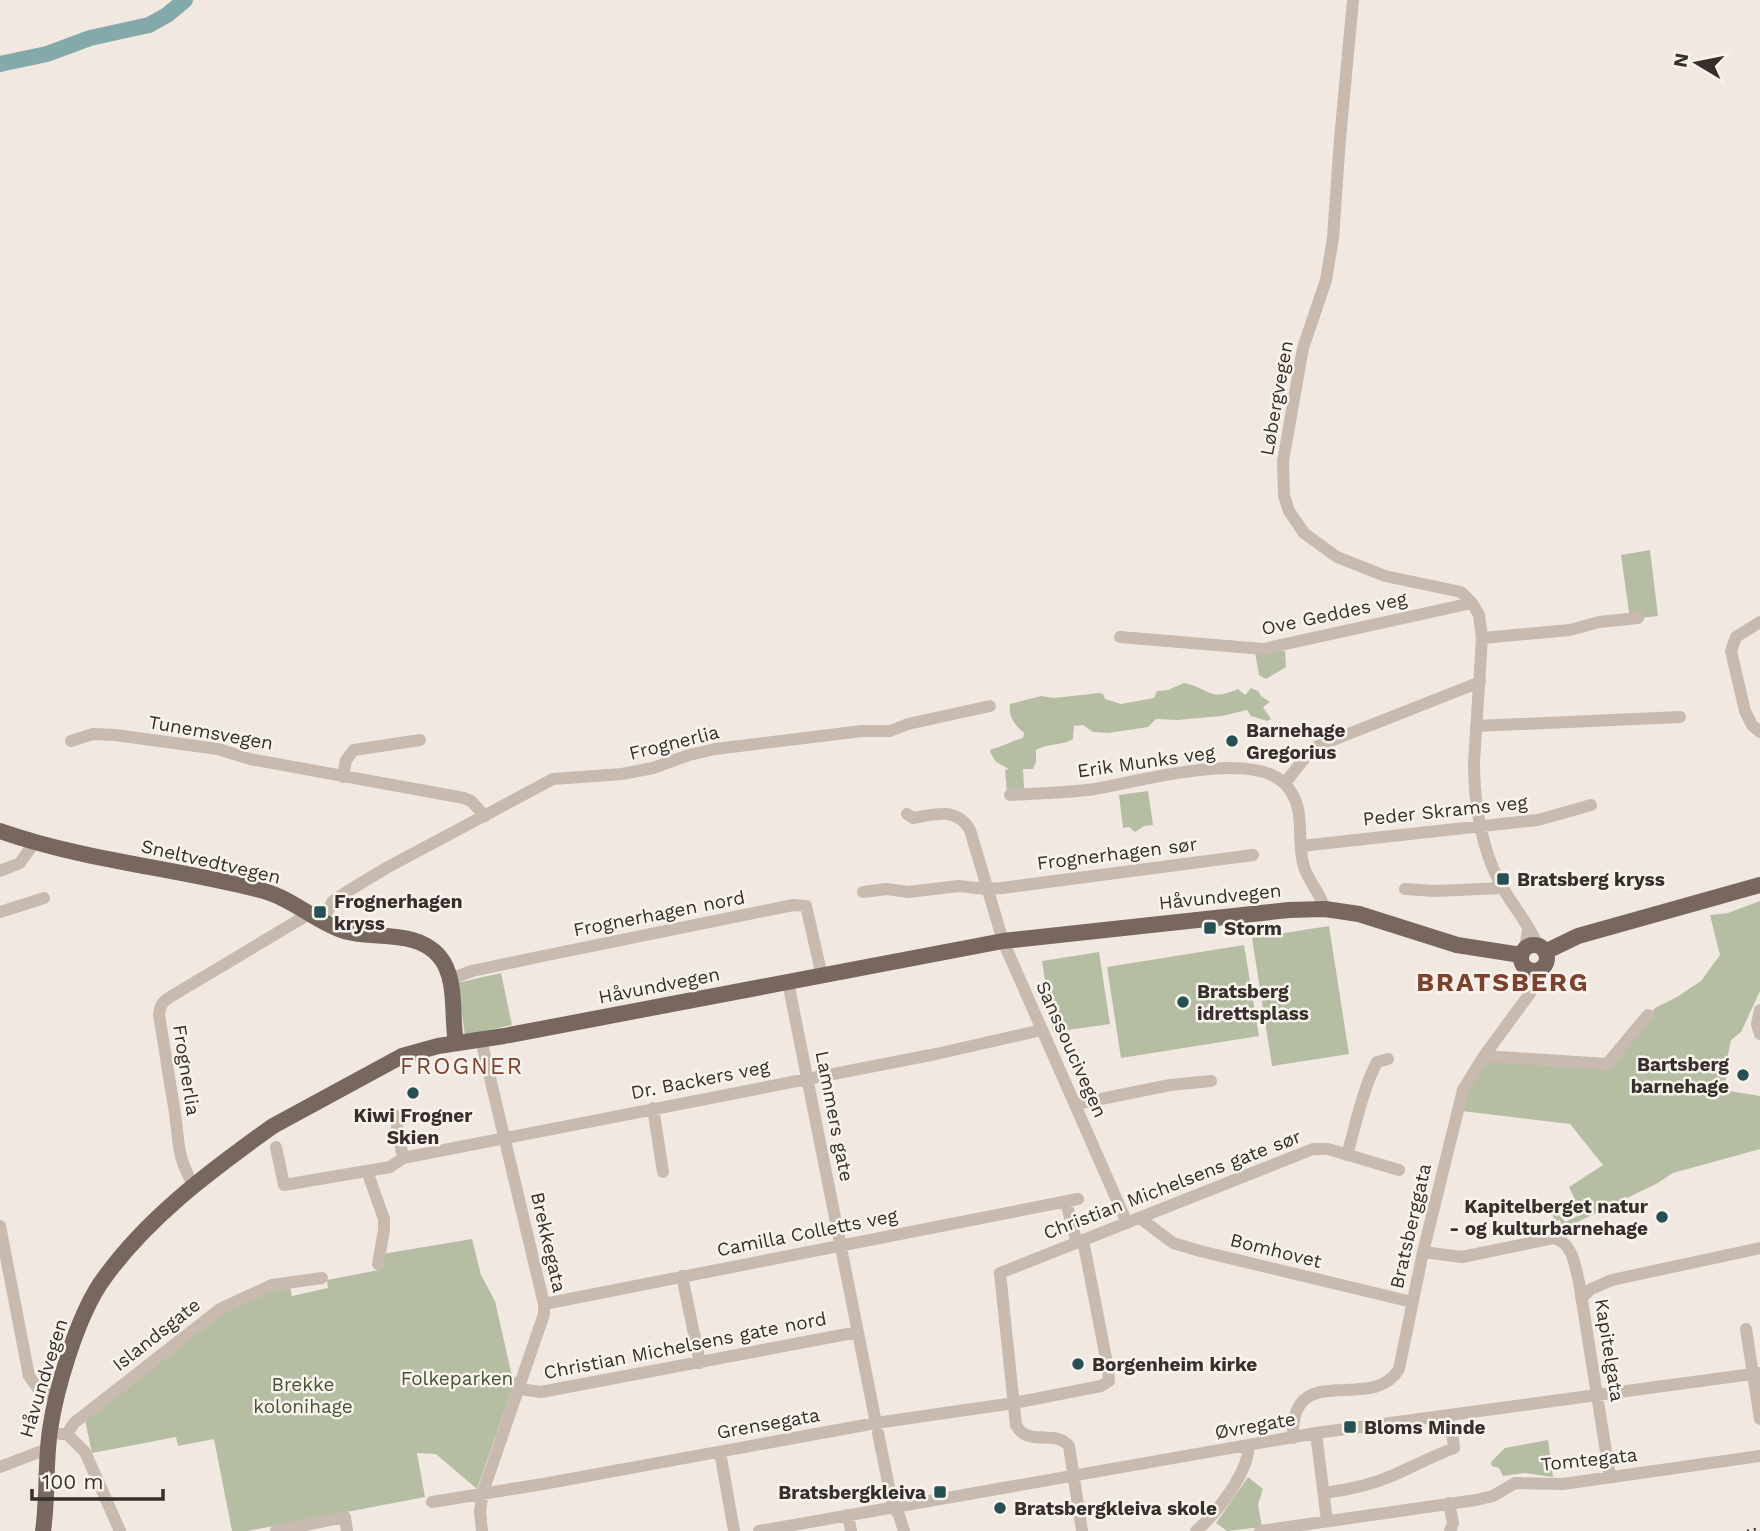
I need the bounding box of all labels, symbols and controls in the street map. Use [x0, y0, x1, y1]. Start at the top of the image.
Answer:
north arrow [1662, 28, 1732, 98]
text: N [1668, 51, 1693, 69]
street label: Løbergvegen [1255, 339, 1298, 457]
street label: Ove Geddes veg [1259, 587, 1410, 640]
street label: Tunemsvegen [147, 710, 275, 755]
place label: Barnehage Gregorius [1246, 719, 1345, 764]
street label: Frognerlia [627, 720, 722, 765]
marker: Barnehage Gregorius [1224, 733, 1240, 749]
street label: Erik Munks veg [1076, 740, 1217, 783]
street label: Peder Skrams veg [1362, 790, 1529, 831]
street label: Frognerhagen sør [1036, 832, 1199, 875]
street label: Sneltvedtvegen [139, 834, 283, 889]
place label: Bratsberg kryss [1517, 868, 1665, 891]
marker: Bratsberg kryss [1495, 871, 1511, 887]
street label: Håvundvegen [1158, 879, 1283, 914]
street label: Frognerhagen nord [571, 886, 747, 941]
place label: Frognerhagen kryss [334, 890, 463, 935]
marker: Frognerhagen kryss [312, 904, 328, 920]
place label: Storm [1224, 917, 1282, 940]
marker: Storm [1202, 920, 1218, 936]
street label: Håvundvegen [596, 962, 722, 1009]
district label: BRATSBERG [1416, 967, 1590, 997]
street label: Sanssoucivegen [1031, 977, 1112, 1121]
place label: Bratsberg idrettsplass [1197, 980, 1309, 1025]
marker: Bratsberg idrettsplass [1175, 994, 1191, 1010]
street label: Frognerlia [168, 1023, 205, 1117]
street label: Lammers gate [811, 1049, 858, 1183]
district label: FROGNER [400, 1053, 524, 1080]
place label: Bartsberg barnehage [1631, 1053, 1729, 1098]
street label: Dr. Backers veg [629, 1055, 772, 1104]
marker: Bartsberg barnehage [1735, 1067, 1751, 1083]
marker: Kiwi Frogner Skien [405, 1085, 421, 1101]
place label: Kiwi Frogner Skien [354, 1104, 473, 1149]
street label: Christian Michelsens gate sør [1040, 1124, 1305, 1244]
street label: Bratsberggata [1385, 1161, 1436, 1291]
street label: Brekkegata [526, 1190, 571, 1295]
place label: Kapitelberget natur - og kulturbarnehage [1449, 1195, 1649, 1240]
street label: Camilla Colletts veg [715, 1203, 900, 1261]
marker: Kapitelberget natur - og kulturbarnehage [1654, 1209, 1670, 1225]
street label: Bomhovet [1228, 1228, 1324, 1273]
street label: Islandsgate [108, 1293, 205, 1376]
street label: Kapitelgata [1590, 1297, 1629, 1403]
street label: Christian Michelsens gate nord [542, 1307, 829, 1384]
street label: Håvundvegen [14, 1316, 72, 1440]
place label: Borgenheim kirke [1092, 1353, 1257, 1376]
marker: Borgenheim kirke [1070, 1356, 1086, 1372]
park label: Folkeparken [401, 1367, 513, 1390]
park label: Brekke kolonihage [253, 1373, 353, 1418]
street label: Grensegata [715, 1403, 822, 1444]
street label: Øvregate [1213, 1407, 1297, 1444]
place label: Bloms Minde [1364, 1416, 1486, 1439]
marker: Bloms Minde [1342, 1419, 1358, 1435]
street label: Tomtegata [1540, 1443, 1639, 1476]
scale bar [32, 1458, 163, 1502]
text: 100 m [42, 1469, 104, 1494]
place label: Bratsbergkleiva [778, 1481, 926, 1504]
marker: Bratsbergkleiva [932, 1484, 948, 1500]
place label: Bratsbergkleiva skole [1014, 1497, 1217, 1520]
marker: Bratsbergkleiva skole [992, 1500, 1008, 1516]

